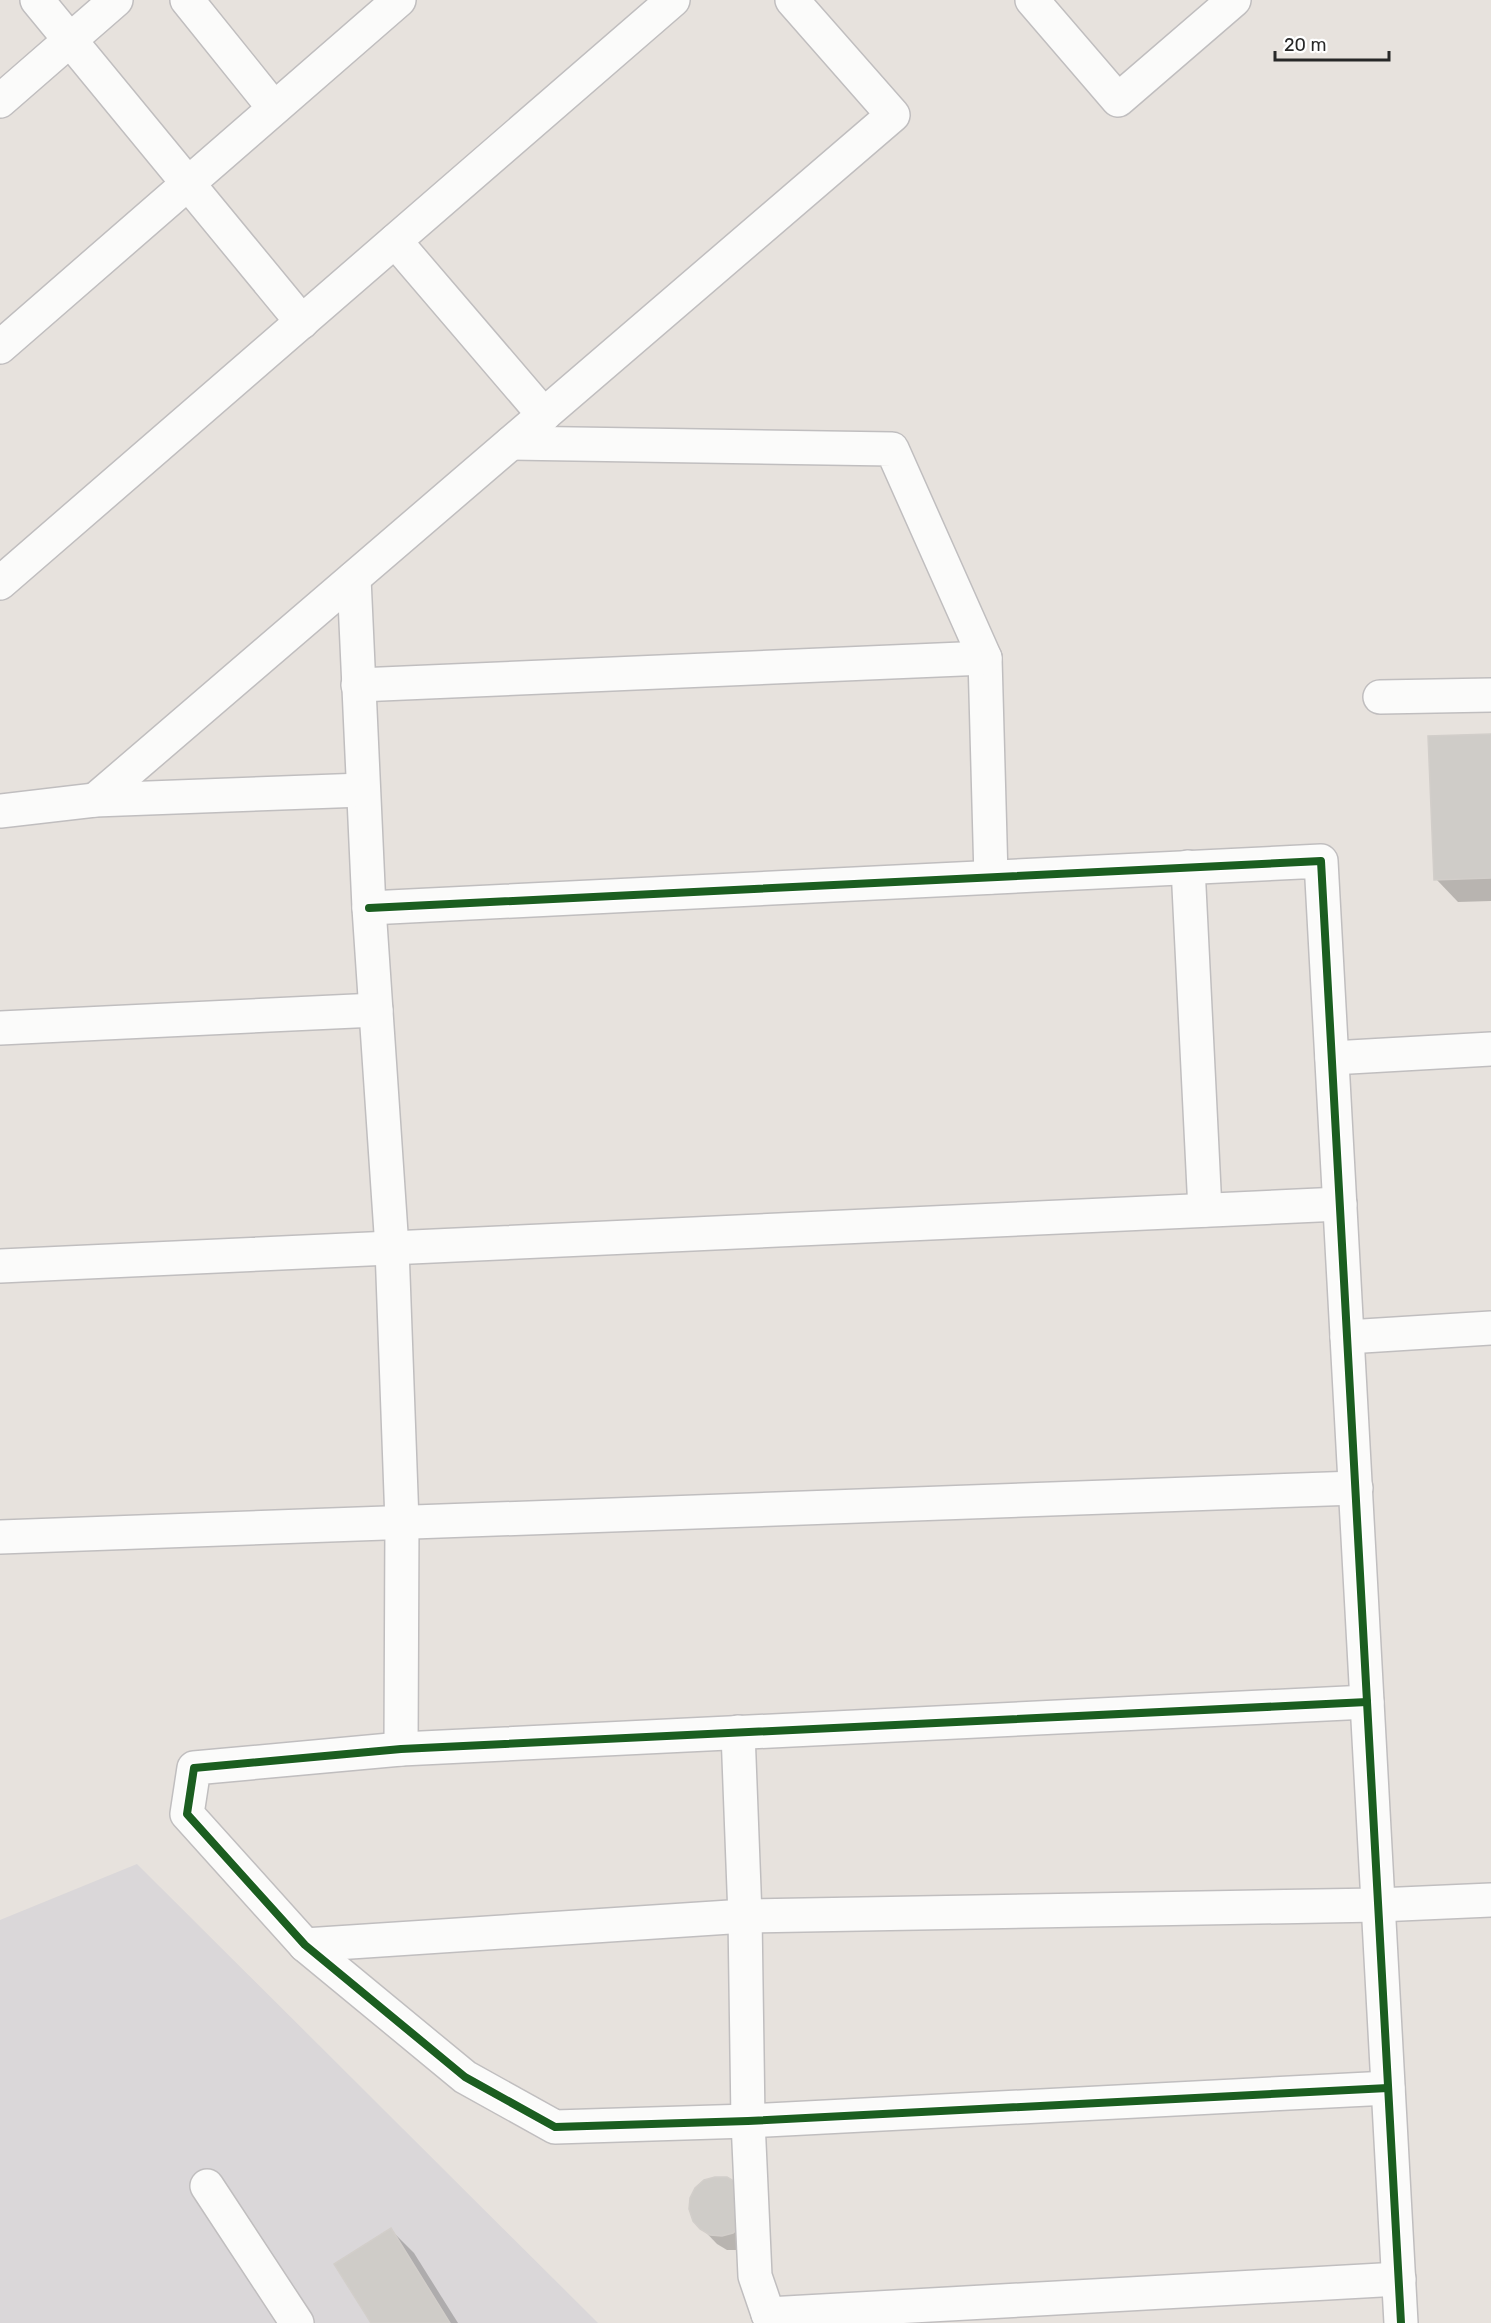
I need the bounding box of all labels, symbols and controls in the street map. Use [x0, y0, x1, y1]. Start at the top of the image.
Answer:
scale bar [1275, 24, 1389, 62]
text: 20 m [1284, 34, 1326, 56]

